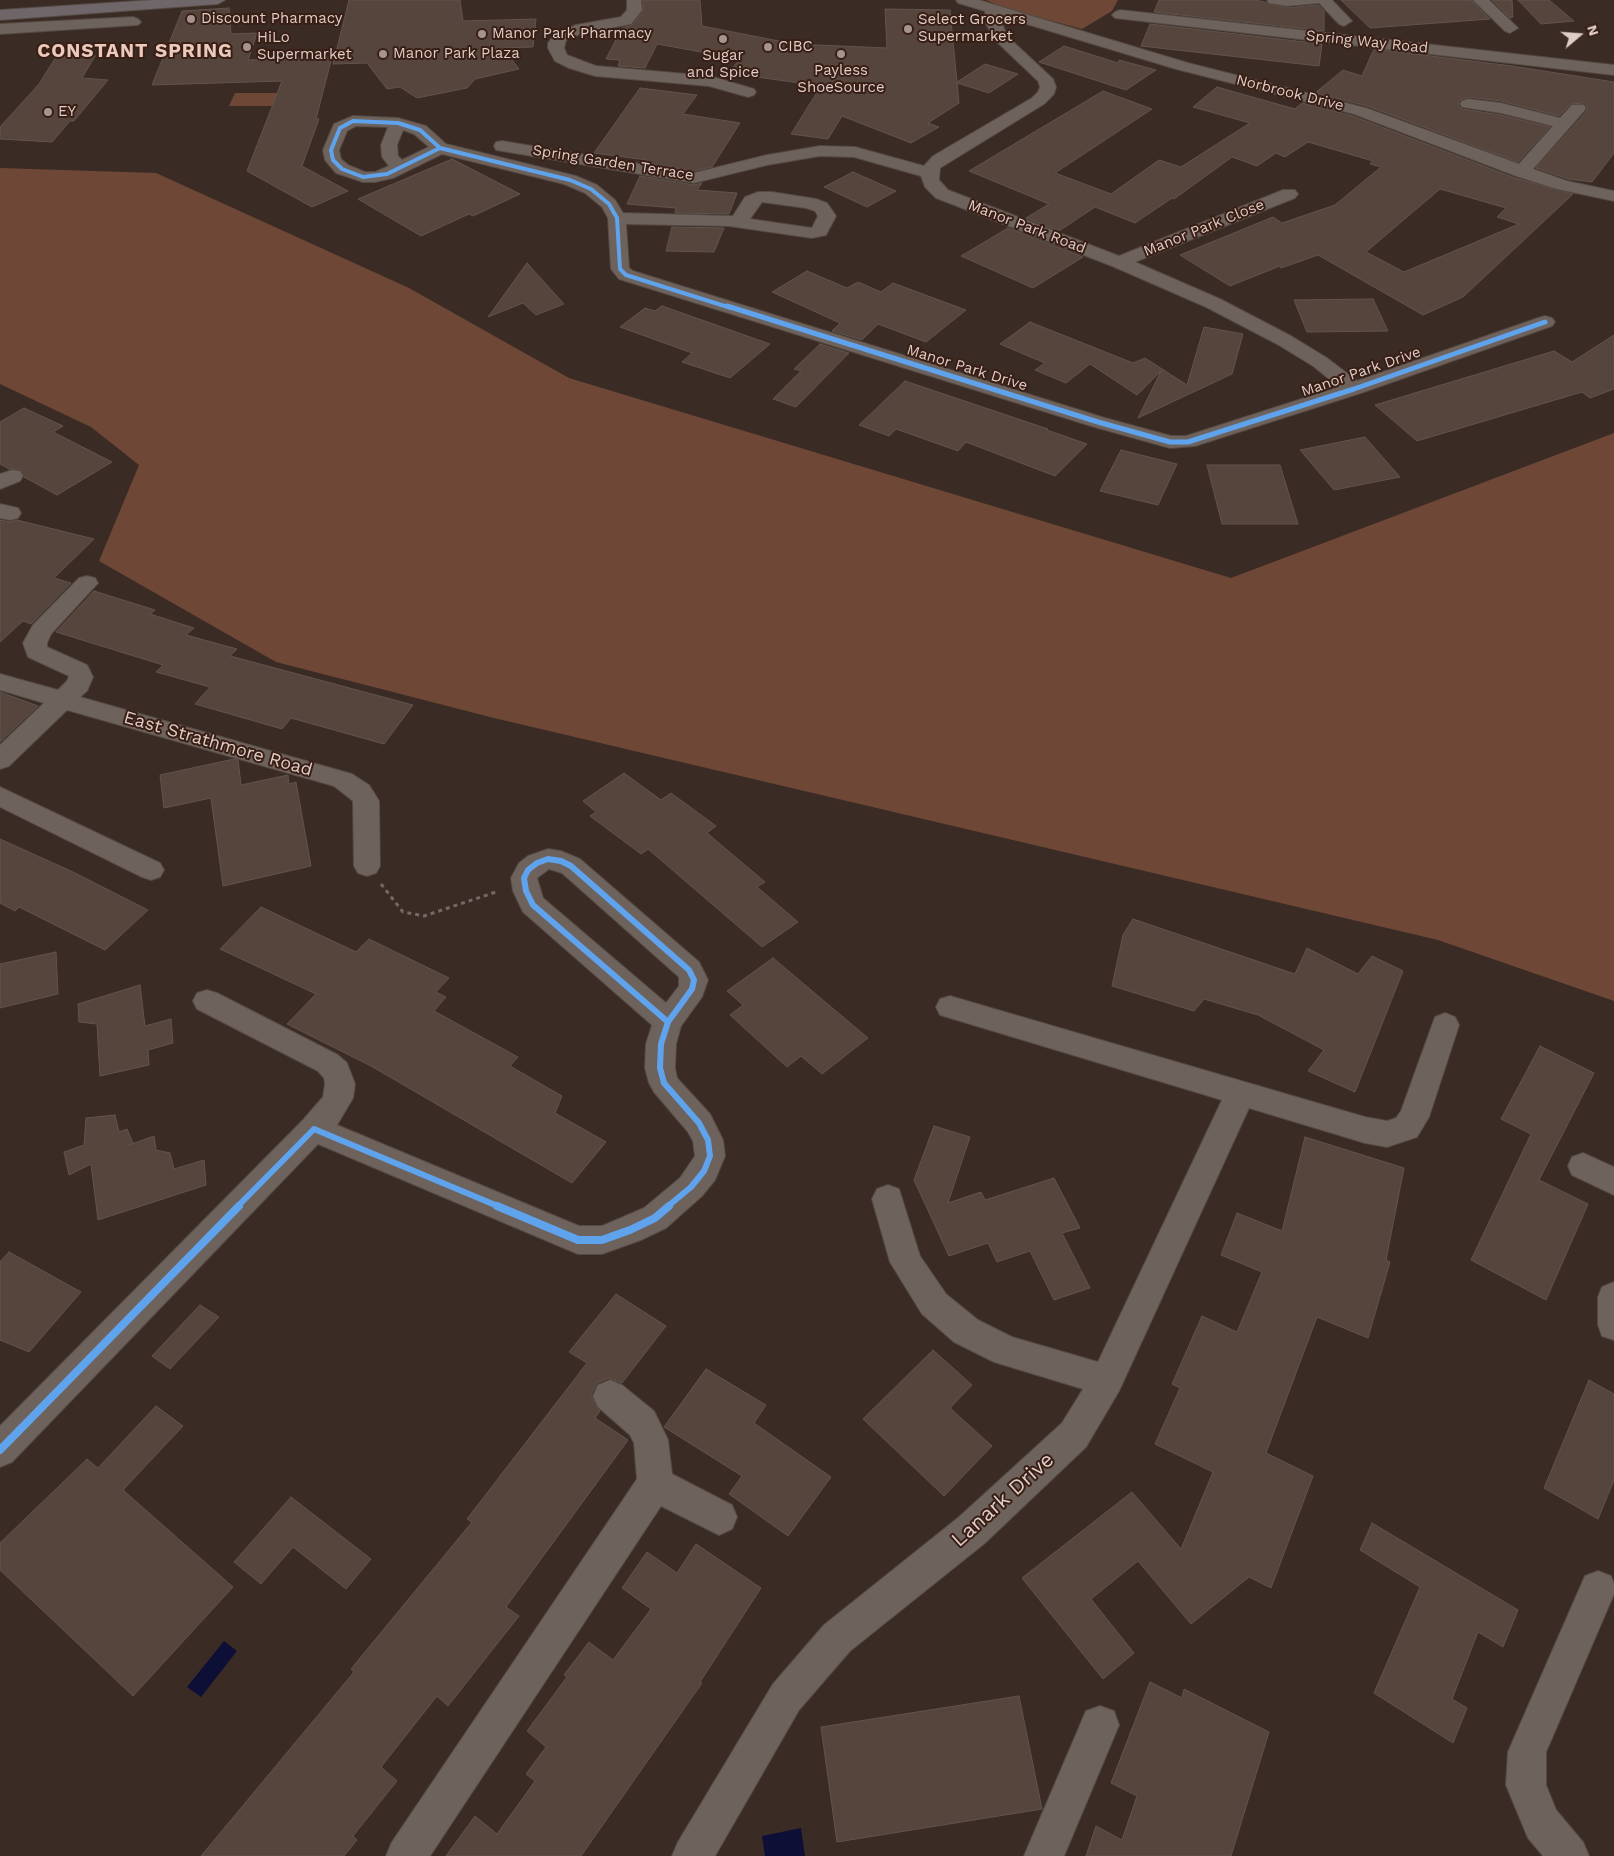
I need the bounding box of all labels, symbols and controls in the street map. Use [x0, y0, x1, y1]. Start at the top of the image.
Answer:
place label: Discount Pharmacy [201, 10, 343, 28]
north arrow [1554, 10, 1604, 60]
place label: Select Grocers Supermarket [918, 11, 1026, 46]
marker: Discount Pharmacy [185, 13, 197, 25]
marker: Select Grocers Supermarket [902, 23, 914, 35]
text: N [1584, 23, 1602, 38]
place label: Manor Park Pharmacy [492, 25, 652, 43]
street label: Spring Way Road [1305, 27, 1429, 57]
marker: Manor Park Pharmacy [476, 28, 488, 40]
place label: HiLo Supermarket [257, 29, 352, 64]
marker: Sugar and Spice [717, 33, 729, 45]
place label: CIBC [778, 38, 813, 56]
district label: CONSTANT SPRING [35, 40, 235, 62]
marker: HiLo Supermarket [241, 41, 253, 53]
marker: CIBC [762, 41, 774, 53]
place label: Manor Park Plaza [393, 45, 520, 63]
place label: Sugar and Spice [687, 47, 759, 82]
marker: Manor Park Plaza [377, 48, 389, 60]
marker: Payless ShoeSource [835, 48, 847, 60]
place label: Payless ShoeSource [797, 62, 885, 97]
street label: Norbrook Drive [1234, 71, 1346, 115]
place label: EY [58, 103, 76, 121]
marker: EY [42, 106, 54, 118]
street label: Spring Garden Terrace [531, 141, 695, 185]
street label: Manor Park Road [966, 196, 1088, 258]
street label: Manor Park Close [1141, 196, 1267, 260]
street label: Manor Park Drive [904, 341, 1030, 395]
street label: Manor Park Drive [1299, 343, 1423, 401]
street label: East Strathmore Road [121, 707, 315, 781]
street label: Lanark Drive [947, 1447, 1059, 1553]

